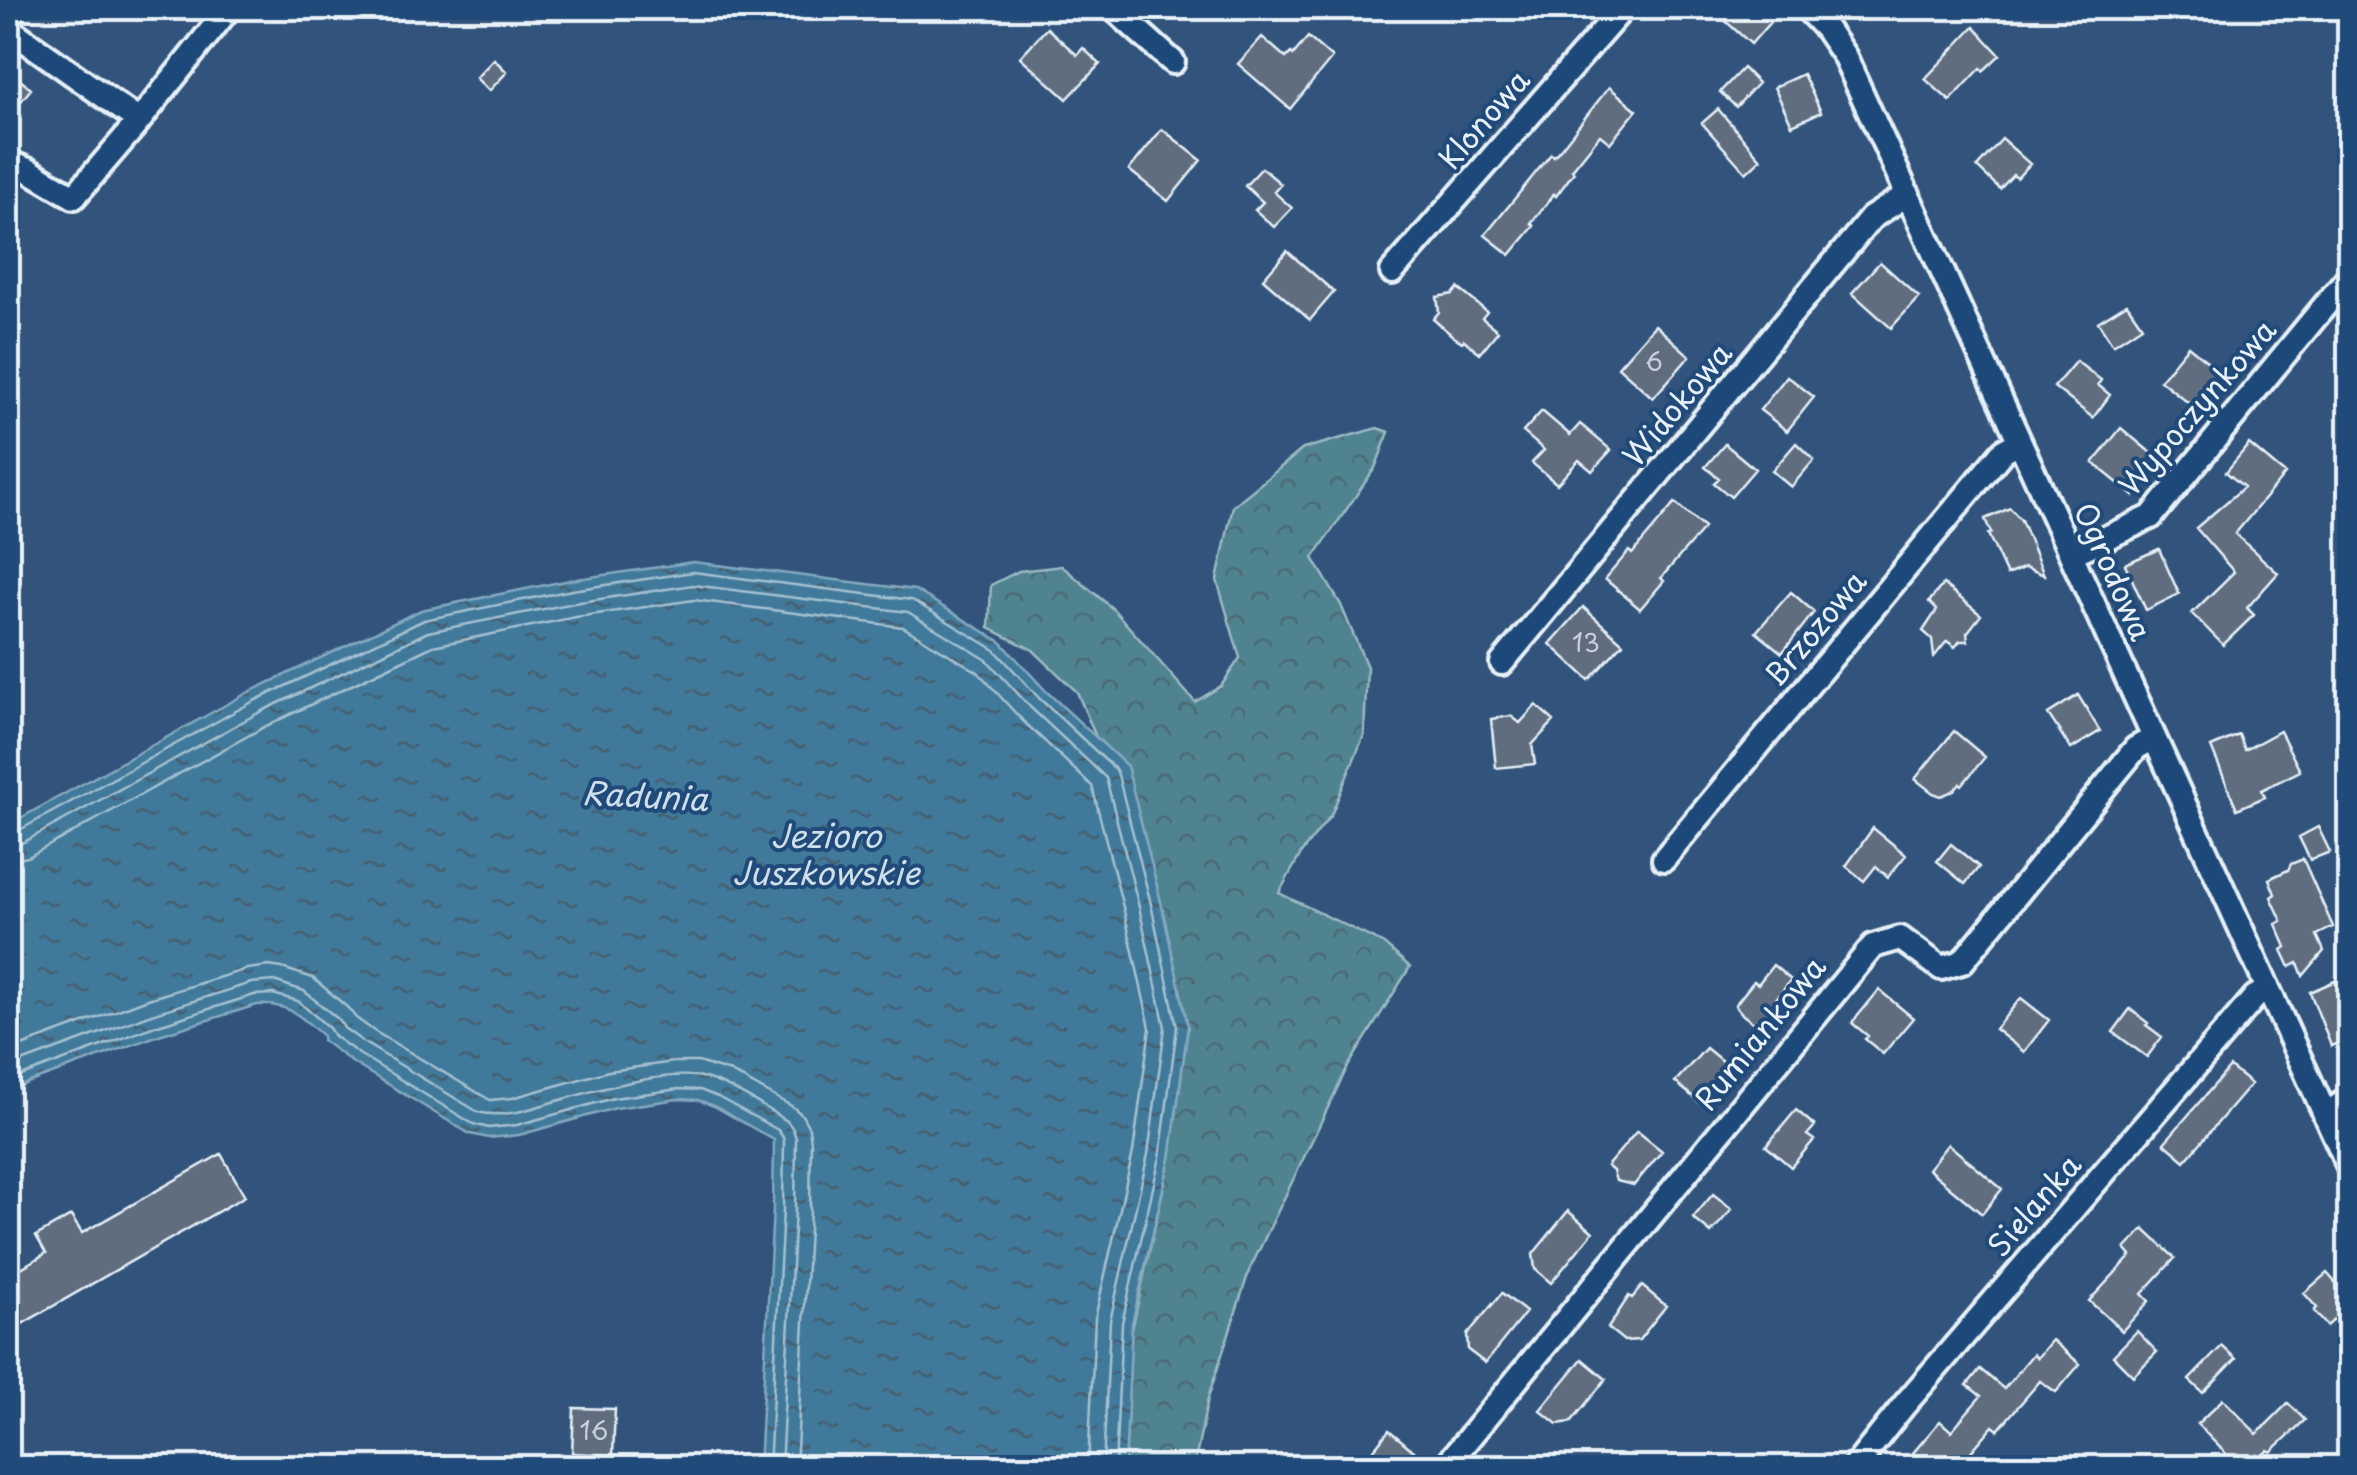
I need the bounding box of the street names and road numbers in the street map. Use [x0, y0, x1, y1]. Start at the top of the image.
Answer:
street label: Klonowa [1427, 58, 1540, 178]
street label: Wypoczynkowa [2107, 308, 2286, 505]
street label: Widokowa [1611, 331, 1742, 475]
street label: Ogrodowa [2064, 495, 2165, 647]
street label: Brzozowa [1752, 559, 1876, 695]
street label: Rumiankowa [1683, 946, 1835, 1119]
street label: Sielanka [1976, 1143, 2091, 1266]

